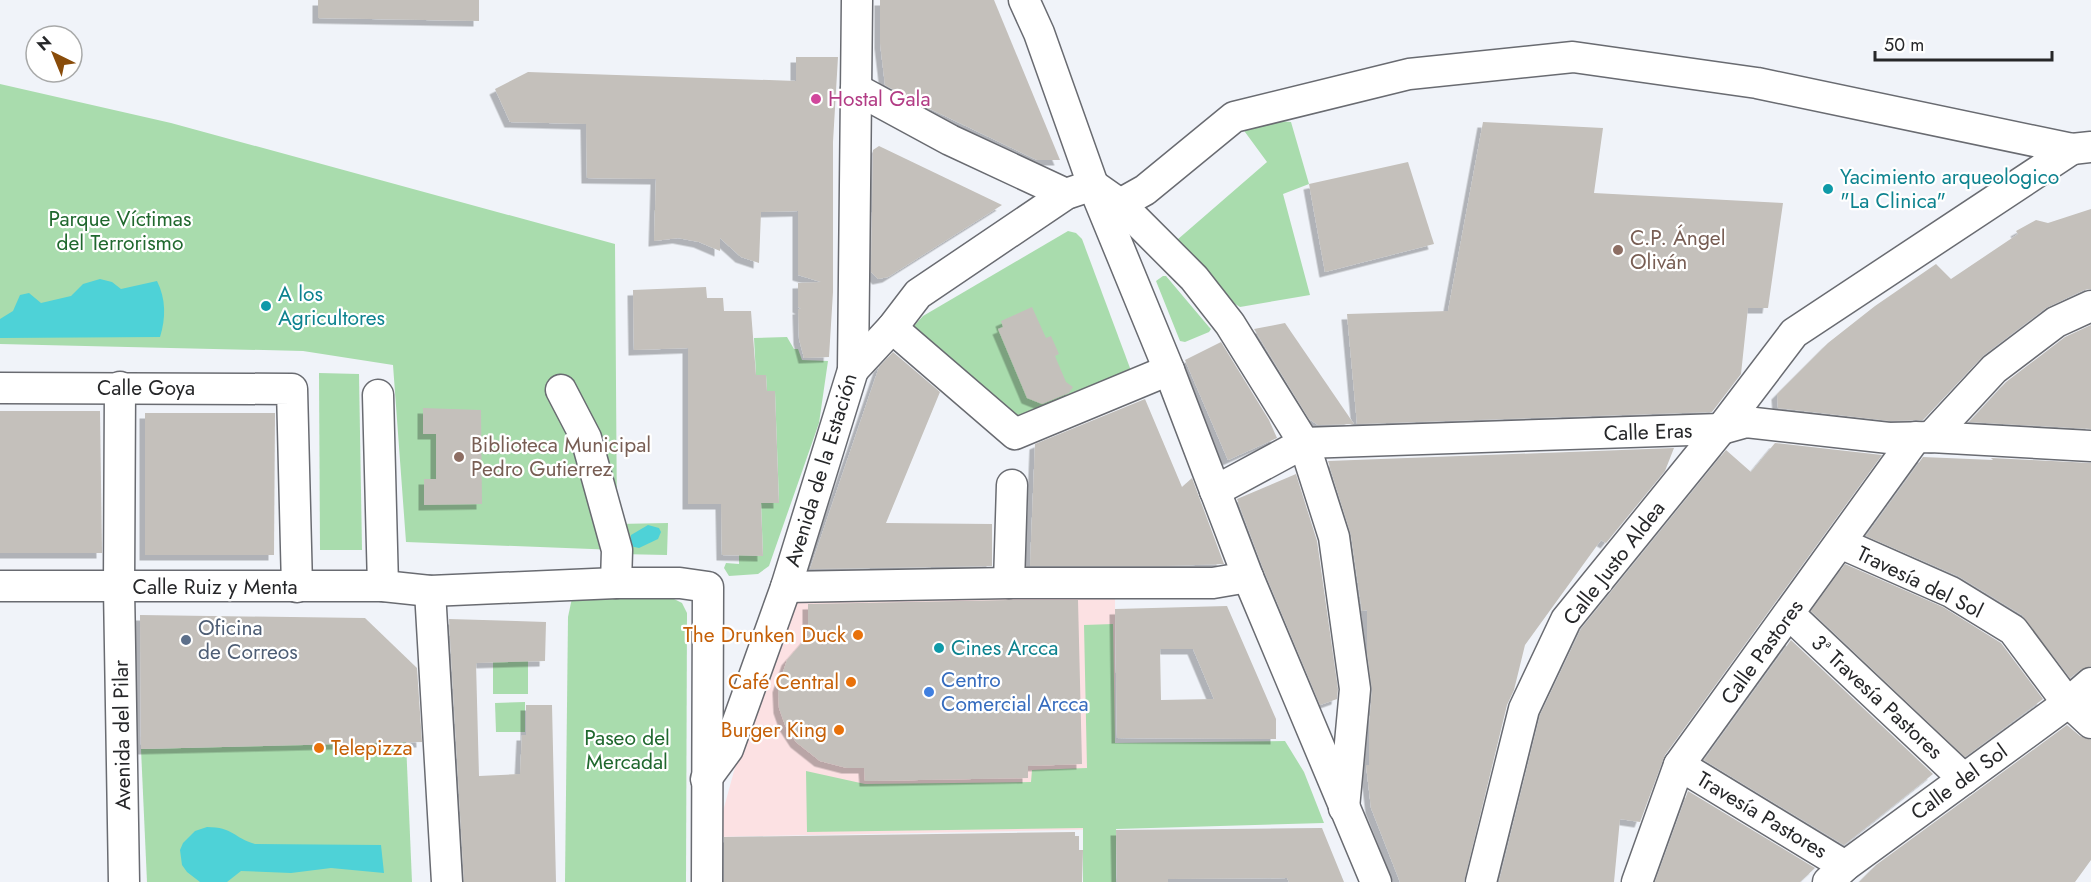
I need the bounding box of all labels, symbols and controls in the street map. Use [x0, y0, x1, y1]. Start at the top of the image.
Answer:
north arrow [24, 24, 84, 84]
scale bar [1875, 24, 2052, 62]
text: N [32, 31, 57, 56]
text: 50 m [1884, 32, 1924, 58]
place label: Hostal Gala [828, 84, 931, 114]
marker: Hostal Gala [809, 92, 823, 106]
place label: Yacimiento arqueologico "La Clinica" [1840, 162, 2059, 216]
marker: Yacimiento arqueologico "La Clinica" [1821, 182, 1835, 196]
park label: Parque Víctimas del Terrorismo [49, 204, 191, 258]
place label: C.P. Ángel Oliván [1630, 223, 1726, 277]
marker: C.P. Ángel Oliván [1611, 243, 1625, 257]
place label: A los Agricultores [278, 279, 385, 333]
marker: A los Agricultores [259, 299, 273, 313]
street label: Avenida de la Estación [777, 370, 865, 570]
street label: Calle Goya [97, 373, 195, 403]
street label: Calle Eras [1603, 415, 1693, 449]
place label: Biblioteca Municipal Pedro Gutierrez [471, 430, 651, 484]
marker: Biblioteca Municipal Pedro Gutierrez [452, 450, 466, 464]
street label: Calle Justo Aldea [1556, 495, 1672, 631]
street label: Travesía del Sol [1852, 538, 1988, 626]
street label: Calle Ruiz y Menta [133, 572, 298, 602]
street label: Calle Pastores [1714, 593, 1810, 711]
place label: Oficina de Correos [198, 613, 298, 667]
place label: The Drunken Duck [683, 620, 847, 650]
marker: The Drunken Duck [851, 628, 865, 642]
street label: 3ª Travesía Pastores [1805, 628, 1949, 766]
marker: Oficina de Correos [179, 633, 193, 647]
place label: Cines Arcca [951, 633, 1058, 663]
marker: Cines Arcca [932, 641, 946, 655]
street label: Avenida del Pilar [106, 659, 138, 810]
place label: Centro Comercial Arcca [941, 665, 1089, 719]
place label: Café Central [728, 667, 839, 697]
marker: Café Central [844, 675, 858, 689]
marker: Centro Comercial Arcca [922, 685, 936, 699]
place label: Burger King [721, 715, 827, 745]
park label: Paseo del Mercadal [584, 723, 670, 777]
marker: Burger King [832, 723, 846, 737]
place label: Telepizza [331, 733, 413, 763]
street label: Calle del Sol [1904, 737, 2014, 827]
marker: Telepizza [312, 741, 326, 755]
street label: Travesía Pastores [1691, 764, 1833, 866]

